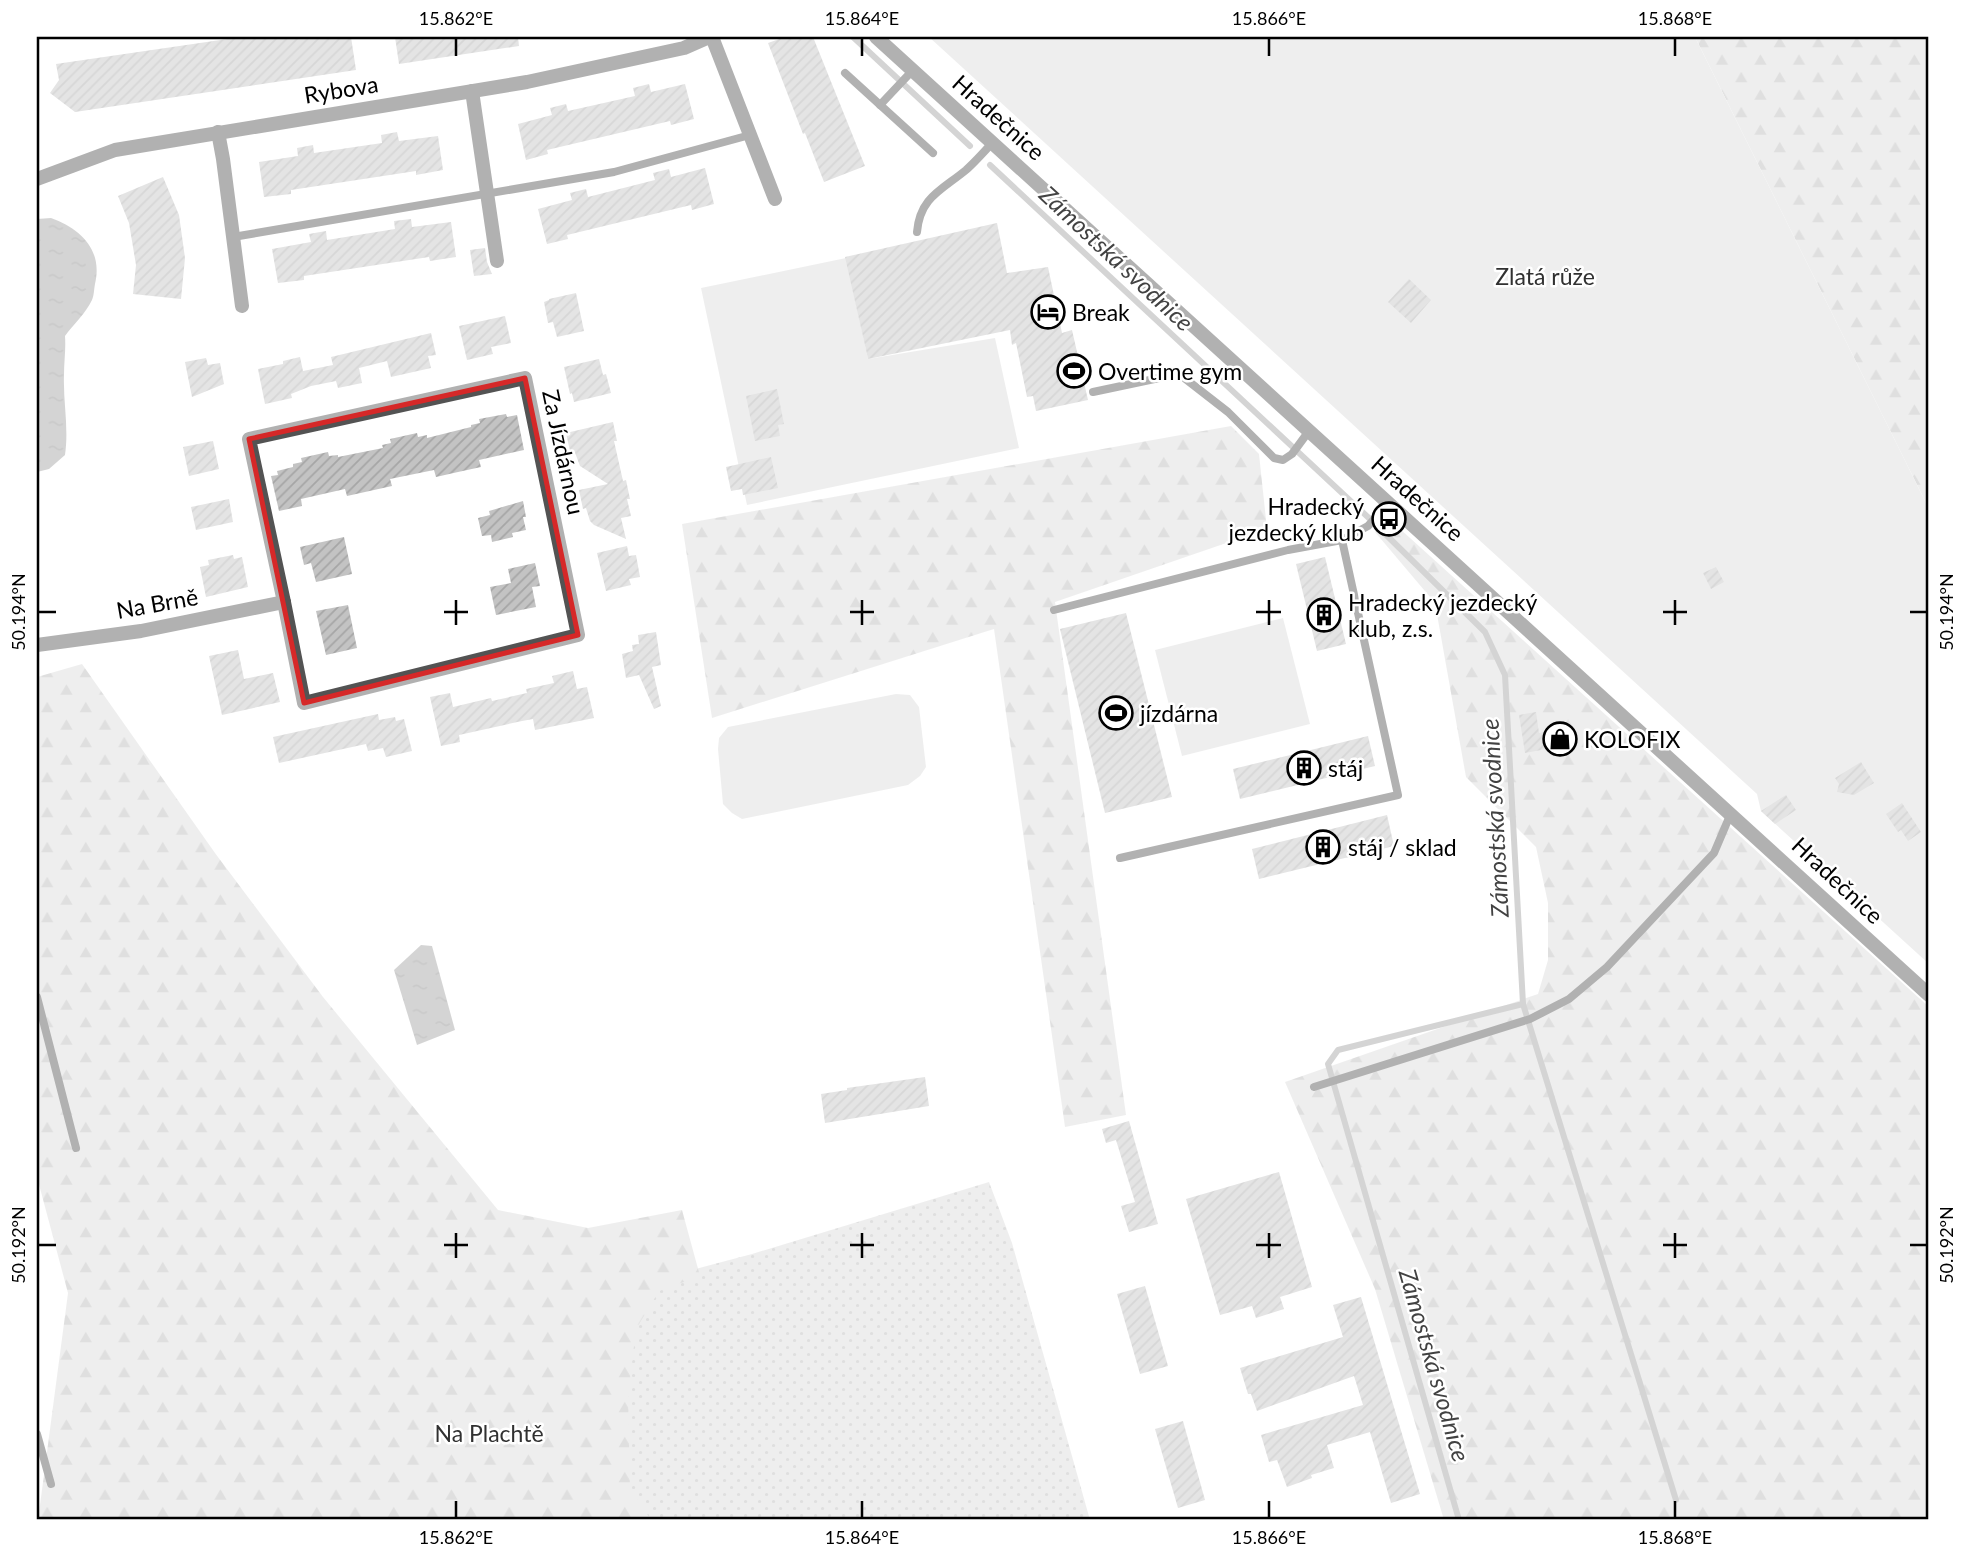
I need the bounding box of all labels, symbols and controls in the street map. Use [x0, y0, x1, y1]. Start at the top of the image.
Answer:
text: 15.862°E [419, 7, 493, 29]
text: 15.864°E [825, 7, 899, 29]
text: 15.866°E [1232, 7, 1306, 29]
text: 15.868°E [1638, 7, 1712, 29]
street label: Hradečnice [947, 68, 1051, 166]
street label: Rybova [302, 69, 380, 109]
water label: Zámostská svodnice [1034, 179, 1200, 337]
park label: Zlatá růže [1495, 262, 1595, 290]
hotel icon: Break [1029, 293, 1067, 331]
place label: Break [1072, 298, 1130, 326]
sports icon: Overtime gym [1055, 352, 1093, 390]
place label: Overtime gym [1098, 357, 1242, 385]
street label: Za Jízdárnou [537, 387, 591, 517]
street label: Hradečnice [1366, 449, 1470, 547]
place label: Hradecký jezdecký klub [1227, 492, 1364, 546]
bus stop icon: Hradecký jezdecký klub [1370, 500, 1408, 538]
text: 50.194°N [7, 573, 29, 651]
text: 50.194°N [1935, 573, 1957, 651]
street label: Na Brně [114, 582, 200, 624]
place label: Hradecký jezdecký klub, z.s. [1348, 588, 1537, 642]
building icon: Hradecký jezdecký klub, z.s. [1305, 596, 1343, 634]
sports icon: jízdárna [1097, 694, 1135, 732]
place label: jízdárna [1139, 699, 1218, 727]
water label: Zámostská svodnice [1474, 718, 1514, 919]
shop icon: KOLOFIX [1541, 720, 1579, 758]
place label: KOLOFIX [1584, 725, 1681, 753]
building icon: stáj [1285, 749, 1323, 787]
place label: stáj [1328, 754, 1363, 782]
building icon: stáj / sklad [1304, 828, 1342, 866]
street label: Hradečnice [1787, 831, 1889, 929]
place label: stáj / sklad [1348, 833, 1457, 861]
text: 50.192°N [7, 1206, 29, 1284]
text: 50.192°N [1935, 1206, 1957, 1284]
water label: Zámostská svodnice [1393, 1264, 1476, 1465]
park label: Na Plachtě [434, 1419, 544, 1447]
text: 15.862°E [419, 1526, 493, 1548]
text: 15.864°E [825, 1526, 899, 1548]
text: 15.866°E [1232, 1526, 1306, 1548]
text: 15.868°E [1638, 1526, 1712, 1548]

